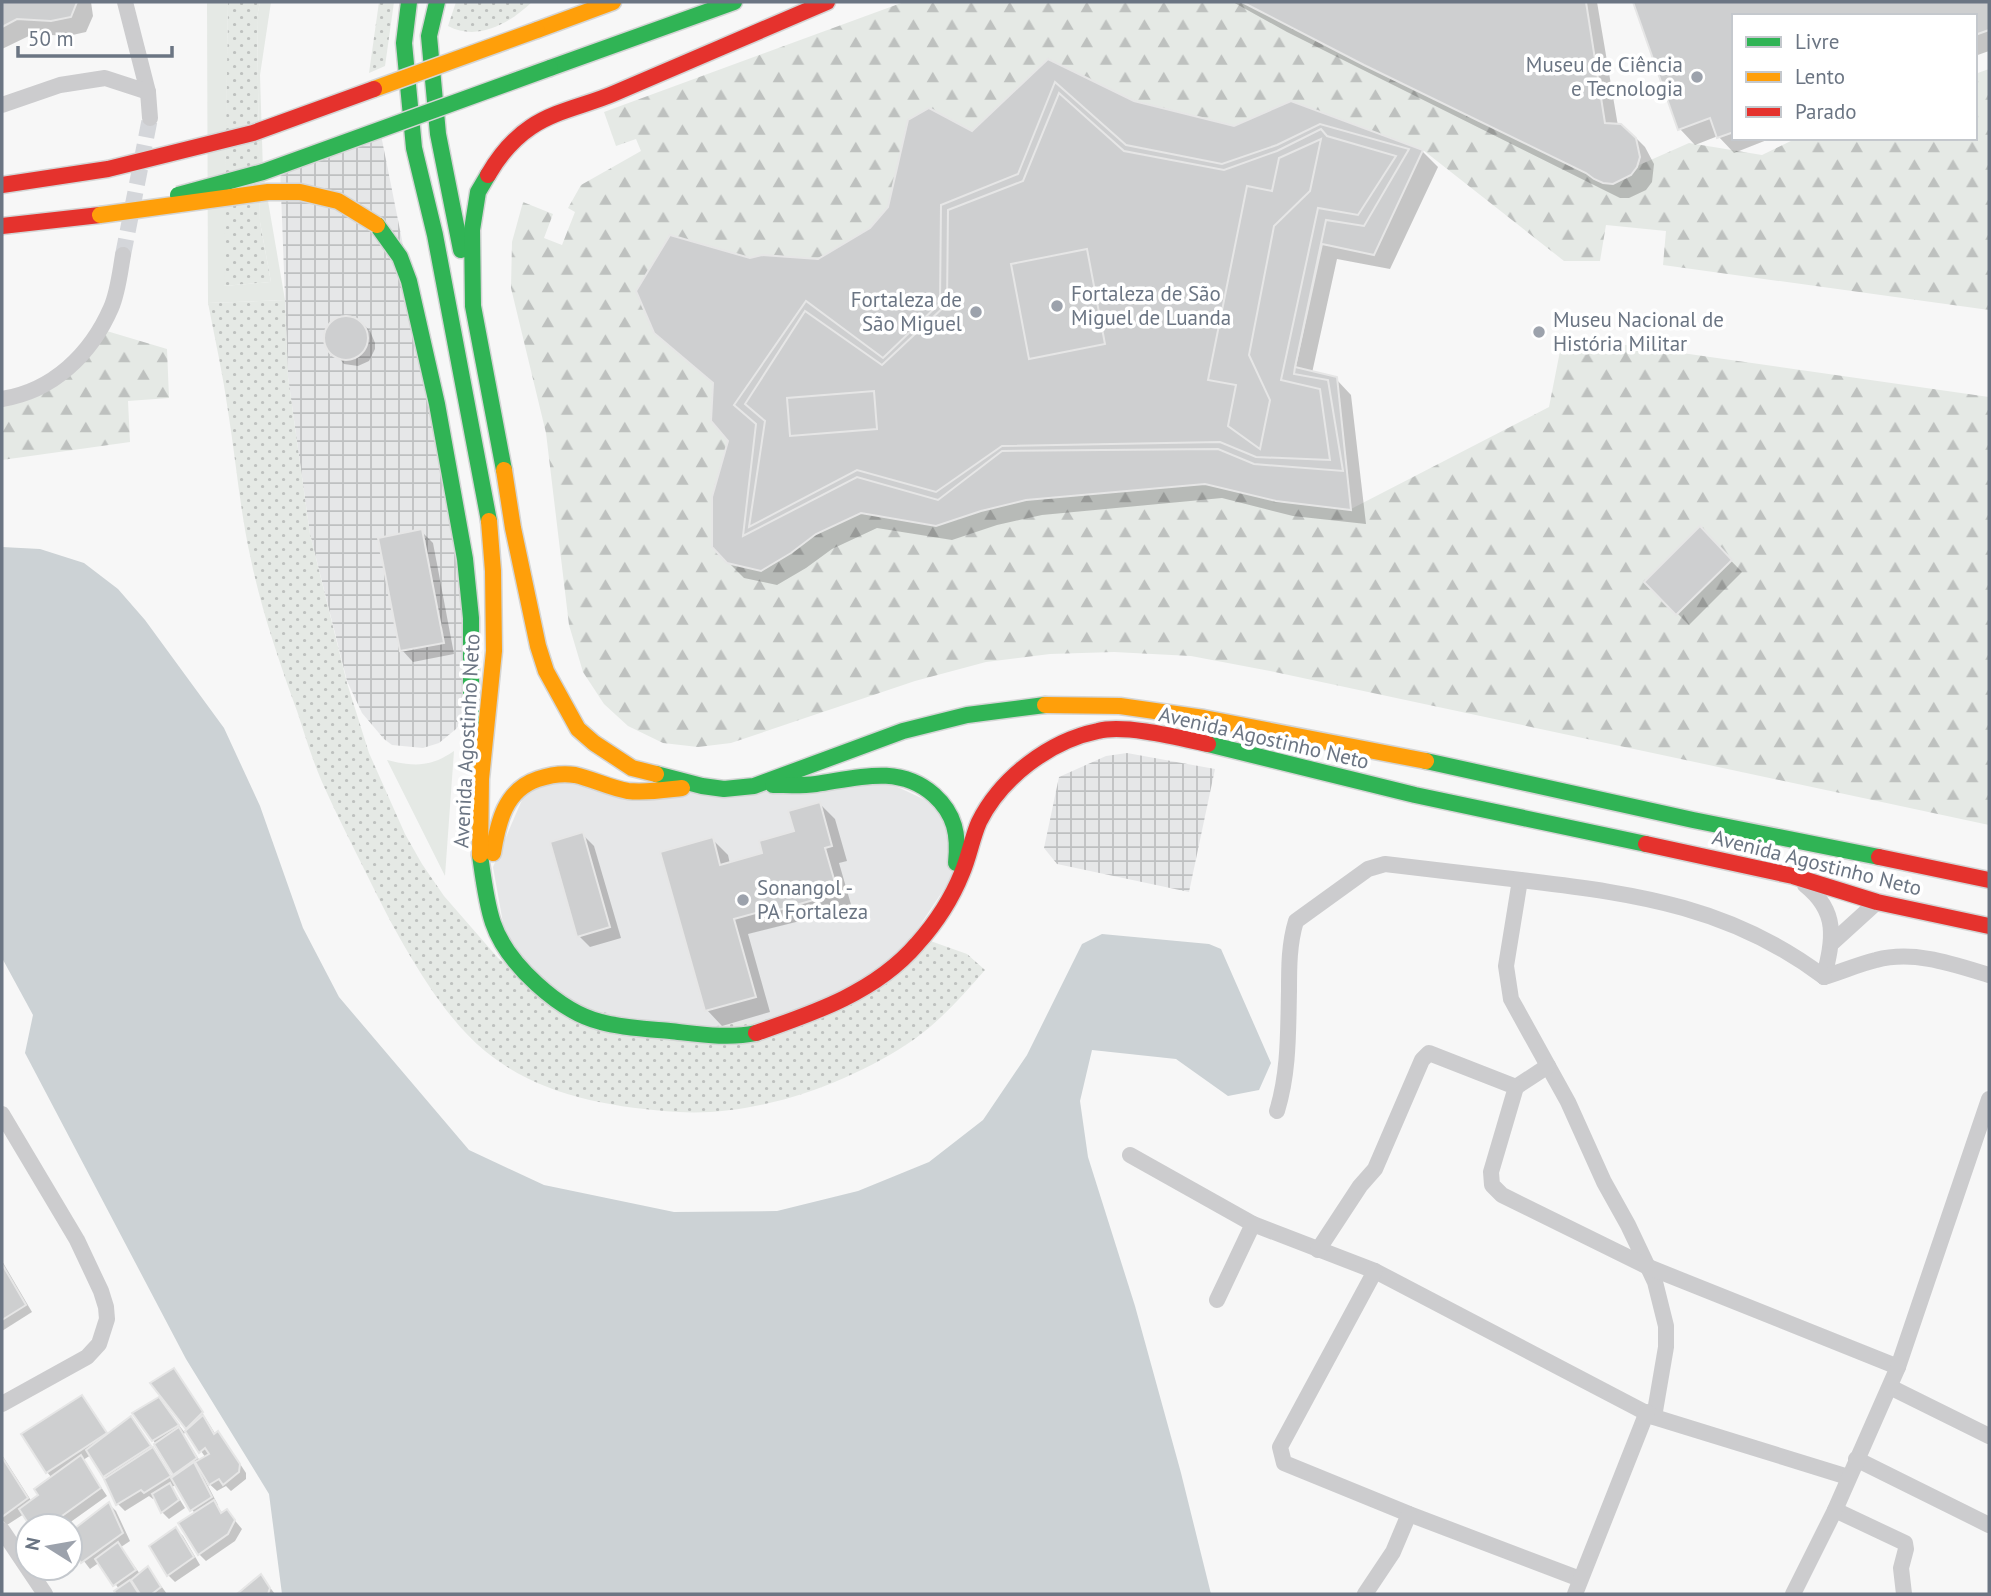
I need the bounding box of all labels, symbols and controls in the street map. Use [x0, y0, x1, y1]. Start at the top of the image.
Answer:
scale bar [18, 14, 172, 58]
legend [1732, 14, 1977, 140]
text: 50 m [28, 25, 74, 52]
text: Livre [1795, 28, 1839, 55]
place label: Museu de Ciência e Tecnologia [1526, 51, 1683, 102]
text: Lento [1795, 63, 1845, 90]
marker: Museu de Ciência e Tecnologia [1689, 69, 1705, 85]
text: Parado [1795, 98, 1857, 125]
place label: Fortaleza de São Miguel de Luanda [1071, 280, 1231, 331]
place label: Fortaleza de São Miguel [851, 286, 962, 337]
marker: Fortaleza de São Miguel de Luanda [1049, 298, 1065, 314]
marker: Fortaleza de São Miguel [968, 304, 984, 320]
place label: Museu Nacional de História Militar [1553, 306, 1724, 357]
marker: Museu Nacional de História Militar [1531, 324, 1547, 340]
street label: Avenida Agostinho Neto [447, 633, 486, 849]
street label: Avenida Agostinho Neto [1156, 700, 1372, 775]
street label: Avenida Agostinho Neto [1710, 823, 1925, 902]
place label: Sonangol - PA Fortaleza [757, 874, 868, 925]
marker: Sonangol - PA Fortaleza [735, 892, 751, 908]
north arrow [14, 1512, 84, 1582]
text: N [19, 1535, 45, 1552]

